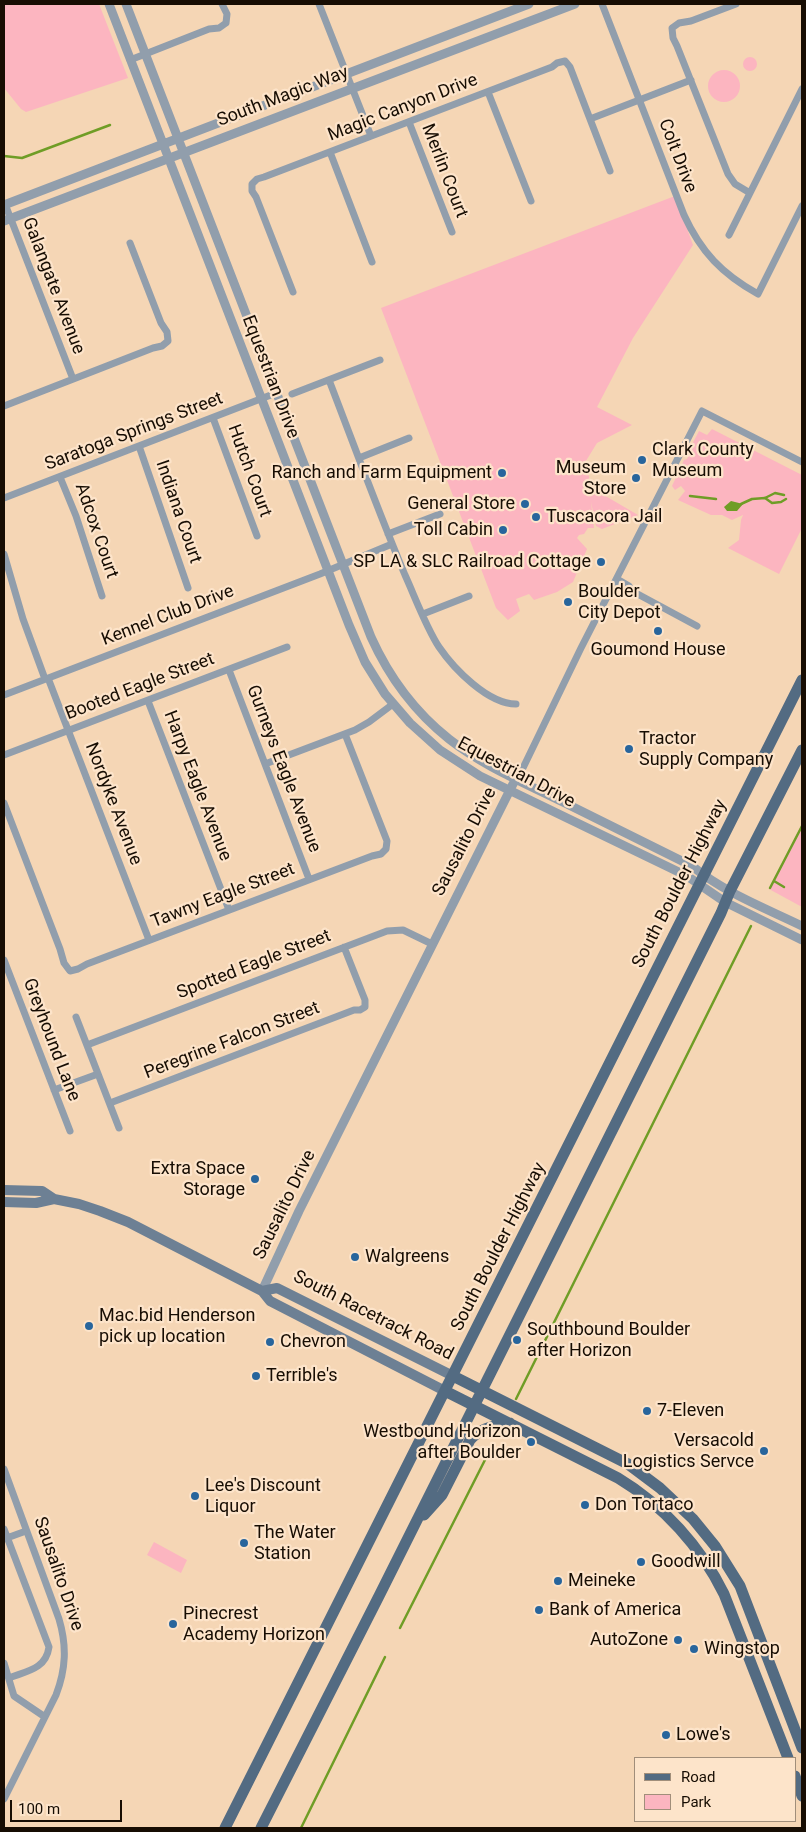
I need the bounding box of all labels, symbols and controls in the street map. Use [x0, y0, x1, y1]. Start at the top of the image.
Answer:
street label: South Magic Way [214, 62, 352, 132]
street label: Magic Canyon Drive [325, 69, 481, 147]
street label: Colt Drive [653, 116, 701, 196]
street label: Merlin Court [416, 121, 472, 221]
street label: Galangate Avenue [17, 215, 89, 357]
street label: Equestrian Drive [237, 312, 303, 442]
street label: Saratoga Springs Street [42, 388, 226, 476]
street label: Hutch Court [222, 422, 276, 520]
place label: Clark County Museum [652, 439, 754, 482]
marker: Clark County Museum [636, 454, 648, 466]
place label: Museum Store [556, 457, 626, 499]
street label: Indiana Court [150, 458, 206, 566]
place label: Ranch and Farm Equipment [271, 462, 492, 484]
marker: Ranch and Farm Equipment [496, 467, 508, 479]
marker: Museum Store [630, 472, 642, 484]
street label: Adcox Court [70, 481, 122, 581]
place label: General Store [407, 493, 515, 515]
marker: General Store [519, 498, 531, 510]
place label: Tuscacora Jail [546, 506, 662, 528]
marker: Tuscacora Jail [530, 511, 542, 523]
place label: Toll Cabin [414, 519, 493, 541]
marker: Toll Cabin [497, 524, 509, 536]
place label: SP LA & SLC Railroad Cottage [353, 551, 591, 573]
marker: SP LA & SLC Railroad Cottage [595, 556, 607, 568]
street label: Kennel Club Drive [99, 581, 237, 651]
place label: Boulder City Depot [578, 581, 661, 624]
marker: Boulder City Depot [562, 596, 574, 608]
marker: Goumond House [652, 625, 664, 637]
place label: Goumond House [591, 639, 725, 661]
street label: Booted Eagle Street [62, 649, 218, 725]
street label: Gurneys Eagle Avenue [241, 682, 325, 856]
street label: Harpy Eagle Avenue [158, 708, 236, 864]
place label: Tractor Supply Company [639, 728, 773, 771]
street label: Equestrian Drive [454, 733, 578, 813]
street label: Nordyke Avenue [80, 740, 146, 868]
marker: Tractor Supply Company [623, 743, 635, 755]
street label: Sausalito Drive [428, 784, 502, 900]
street label: South Boulder Highway [628, 796, 732, 972]
street label: Tawny Eagle Street [148, 859, 298, 933]
street label: Spotted Eagle Street [174, 926, 334, 1004]
street label: Greyhound Lane [18, 976, 84, 1104]
street label: Peregrine Falcon Street [141, 998, 323, 1084]
street label: Sausalito Drive [249, 1147, 321, 1263]
place label: Extra Space Storage [150, 1158, 245, 1200]
street label: South Boulder Highway [447, 1159, 551, 1335]
marker: Extra Space Storage [249, 1173, 261, 1185]
place label: Walgreens [365, 1246, 449, 1268]
marker: Walgreens [349, 1251, 361, 1263]
street label: South Racetrack Road [289, 1266, 457, 1366]
place label: Mac.bid Henderson pick up location [99, 1305, 255, 1348]
place label: Southbound Boulder after Horizon [527, 1319, 690, 1362]
marker: Mac.bid Henderson pick up location [83, 1320, 95, 1332]
place label: Chevron [280, 1331, 346, 1353]
marker: Southbound Boulder after Horizon [511, 1334, 523, 1346]
marker: Chevron [264, 1336, 276, 1348]
place label: Terrible's [266, 1365, 338, 1387]
marker: Terrible's [250, 1370, 262, 1382]
place label: 7-Eleven [657, 1400, 724, 1422]
marker: 7-Eleven [641, 1405, 653, 1417]
place label: Westbound Horizon after Boulder [363, 1421, 521, 1464]
place label: Versacold Logistics Servce [623, 1430, 754, 1472]
marker: Westbound Horizon after Boulder [525, 1436, 537, 1448]
marker: Versacold Logistics Servce [758, 1445, 770, 1457]
place label: Lee's Discount Liquor [205, 1475, 321, 1518]
marker: Lee's Discount Liquor [189, 1490, 201, 1502]
place label: Don Tortaco [595, 1494, 694, 1516]
marker: Don Tortaco [579, 1499, 591, 1511]
street label: Sausalito Drive [28, 1514, 88, 1634]
place label: The Water Station [254, 1522, 336, 1565]
marker: The Water Station [238, 1537, 250, 1549]
place label: Goodwill [651, 1551, 721, 1573]
marker: Goodwill [635, 1556, 647, 1568]
place label: Meineke [568, 1570, 636, 1592]
marker: Meineke [552, 1575, 564, 1587]
place label: Bank of America [549, 1599, 681, 1621]
place label: Pinecrest Academy Horizon [183, 1603, 325, 1646]
marker: Bank of America [533, 1604, 545, 1616]
marker: Pinecrest Academy Horizon [167, 1618, 179, 1630]
place label: AutoZone [590, 1629, 668, 1651]
marker: AutoZone [672, 1634, 684, 1646]
place label: Wingstop [704, 1638, 780, 1660]
marker: Wingstop [688, 1643, 700, 1655]
place label: Lowe's [676, 1724, 731, 1746]
marker: Lowe's [660, 1729, 672, 1741]
legend [634, 1757, 796, 1822]
text: Road [681, 1768, 715, 1786]
scale bar [12, 1790, 125, 1822]
text: Park [681, 1793, 711, 1811]
text: 100 m [18, 1800, 60, 1818]

